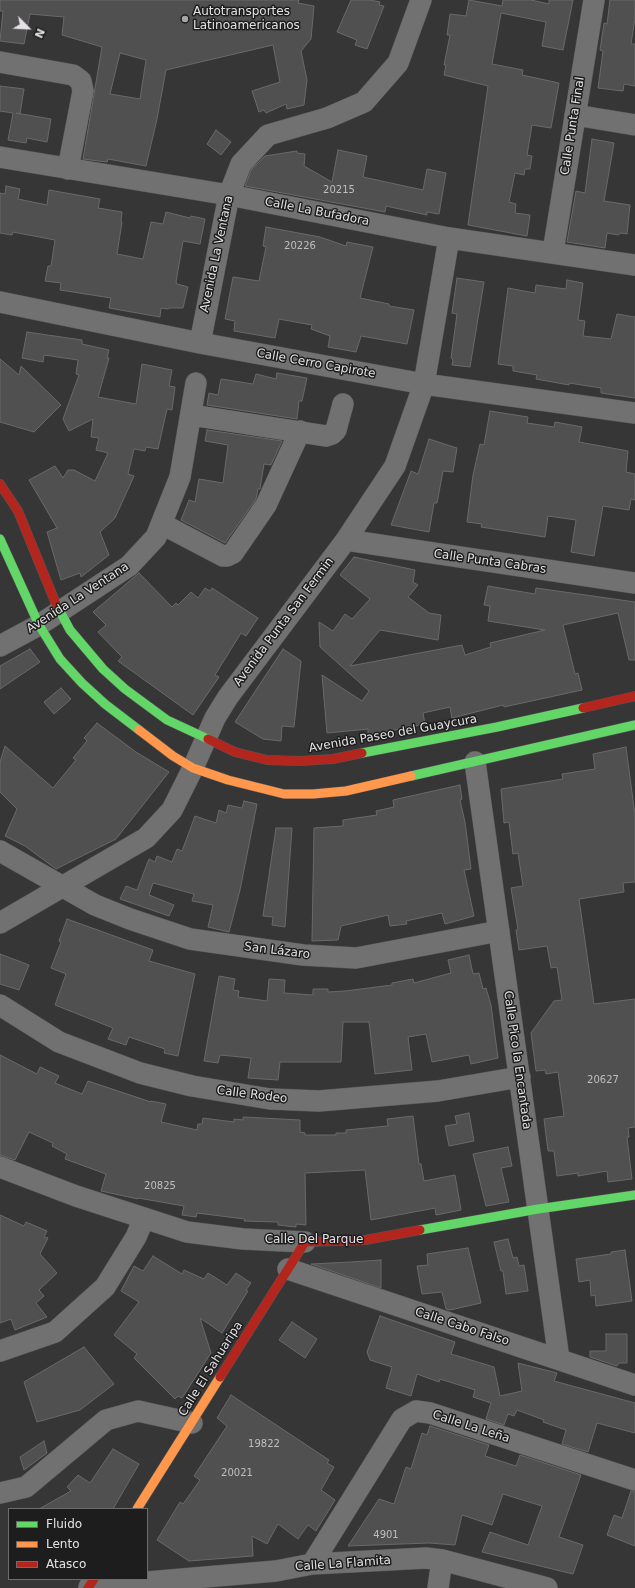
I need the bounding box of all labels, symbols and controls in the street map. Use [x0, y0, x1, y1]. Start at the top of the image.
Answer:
place label: Autotransportes Latinoamericanos [193, 5, 300, 33]
north arrow [8, 8, 48, 48]
marker: Autotransportes Latinoamericanos [180, 14, 190, 24]
text: N [32, 26, 47, 40]
street label: Calle Punta Final [558, 76, 588, 176]
house number: 20215 [323, 184, 355, 196]
street label: Avenida La Ventana [198, 194, 236, 314]
street label: Calle La Bufadora [264, 195, 370, 229]
house number: 20226 [284, 240, 316, 252]
street label: Calle Cerro Capirote [255, 346, 377, 382]
street label: Calle Punta Cabras [433, 547, 547, 577]
street label: Avenida Punta San Fermin [231, 555, 337, 689]
street label: Avenida La Ventana [24, 560, 132, 636]
street label: Avenida Paseo del Guaycura [308, 712, 478, 756]
street label: San Lázaro [243, 940, 311, 962]
street label: Calle Pico la Encantada [500, 990, 534, 1130]
house number: 20627 [587, 1074, 619, 1086]
street label: Calle Rodeo [216, 1084, 288, 1106]
house number: 20825 [144, 1180, 176, 1192]
street label: Calle Del Parque [265, 1233, 363, 1247]
street label: Calle Cabo Falso [413, 1305, 511, 1349]
street label: Calle El Sahuaripa [176, 1319, 246, 1419]
street label: Calle La Leña [431, 1408, 511, 1446]
house number: 19822 [248, 1438, 280, 1450]
house number: 20021 [221, 1467, 253, 1479]
legend [8, 1508, 148, 1580]
text: Fluido [46, 1517, 82, 1531]
house number: 4901 [373, 1529, 399, 1541]
text: Lento [46, 1537, 80, 1551]
street label: Calle La Flamita [295, 1553, 391, 1575]
text: Atasco [46, 1557, 86, 1571]

